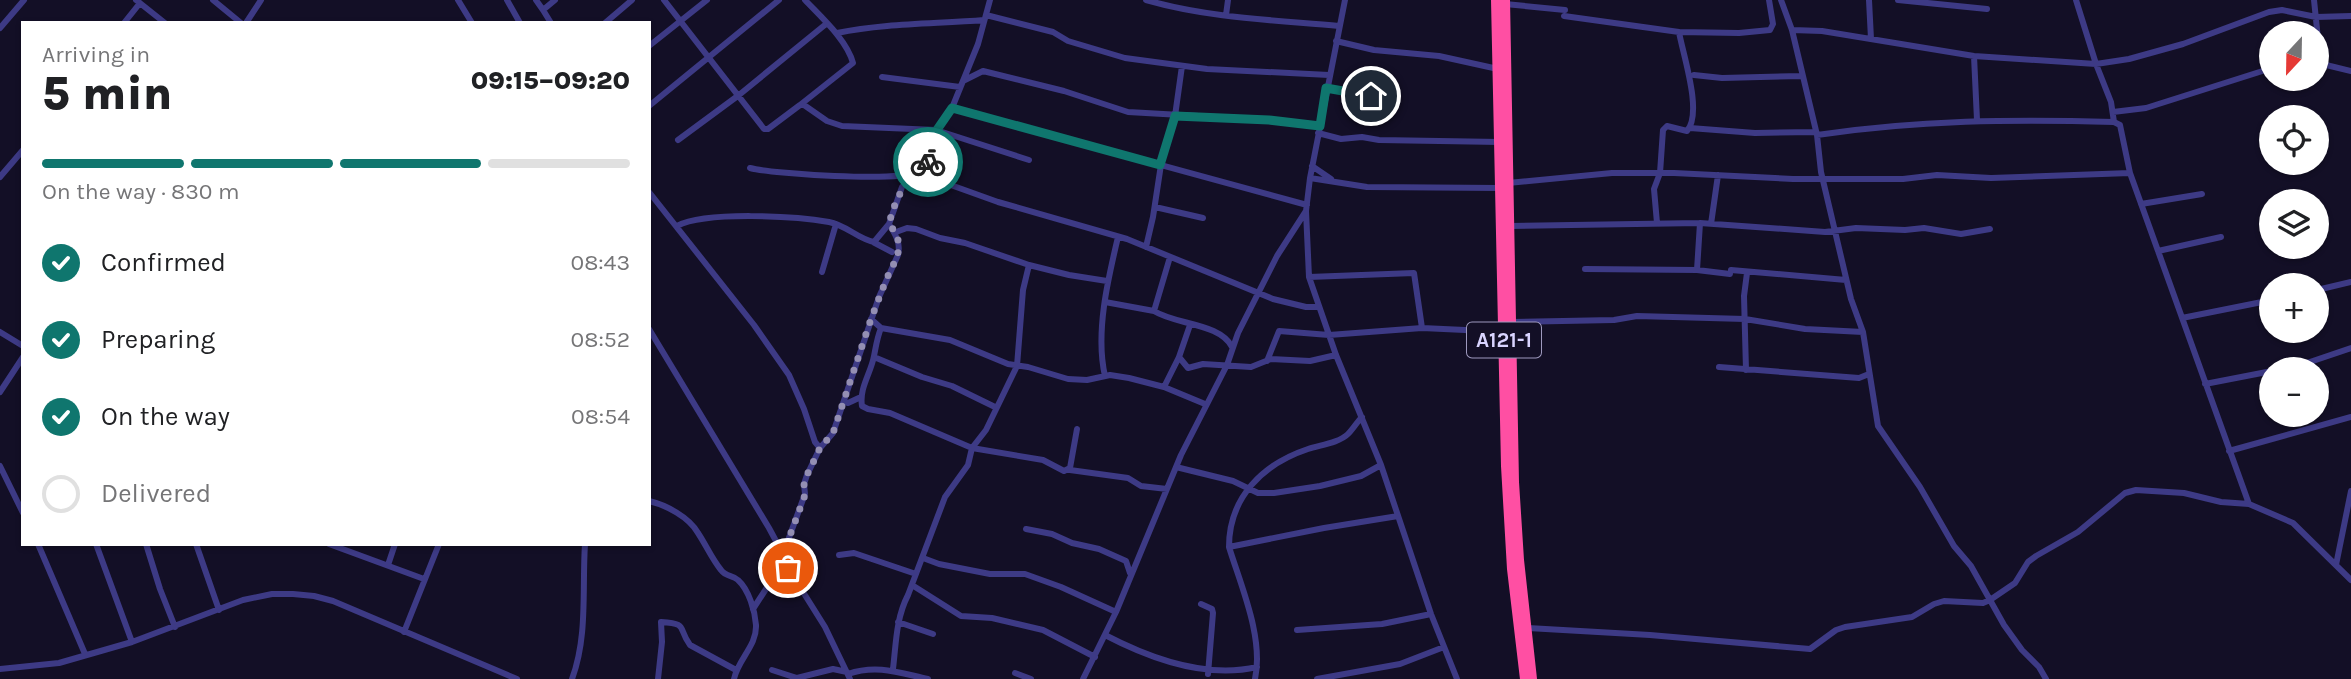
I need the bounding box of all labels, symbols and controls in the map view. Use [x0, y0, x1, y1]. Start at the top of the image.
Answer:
north arrow [2259, 21, 2329, 91]
map controls [2259, 21, 2329, 427]
text: Arriving in [42, 41, 150, 68]
text: 09:15–09:20 [471, 65, 630, 96]
pin [1341, 66, 1401, 126]
text: 5 min [42, 67, 172, 121]
icon: home [1352, 77, 1390, 115]
button: locate [2259, 105, 2329, 175]
courier [893, 127, 963, 197]
icon: bike [909, 143, 947, 181]
text: On the way · 830 m [42, 178, 239, 205]
button: layers [2259, 189, 2329, 259]
icon: check [42, 244, 80, 282]
text: Confirmed [101, 247, 226, 278]
text: 08:43 [570, 249, 630, 276]
button: + [2259, 273, 2329, 343]
icon: check [42, 321, 80, 359]
road number: A121-1 [1467, 322, 1541, 358]
text: Preparing [101, 324, 215, 355]
text: 08:52 [571, 326, 630, 353]
button: − [2259, 357, 2329, 427]
icon: check [42, 398, 80, 436]
text: On the way [101, 401, 230, 432]
text: 08:54 [571, 403, 630, 430]
text: Delivered [101, 478, 211, 509]
pin [758, 538, 818, 598]
icon: bag [769, 549, 807, 587]

